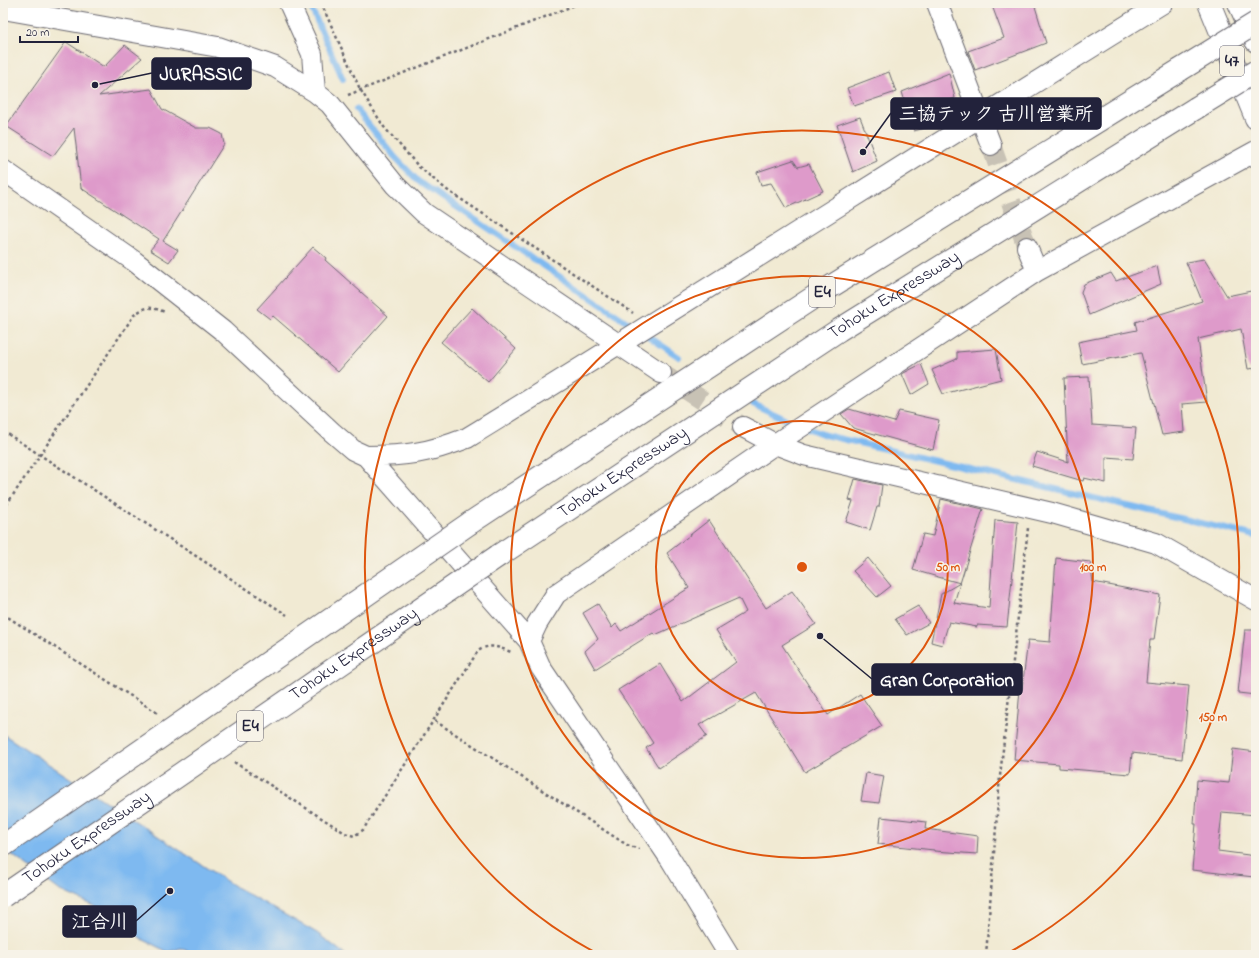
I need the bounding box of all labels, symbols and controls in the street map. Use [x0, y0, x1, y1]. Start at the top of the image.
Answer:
scale bar [20, 18, 78, 44]
text: 20 m [26, 24, 49, 42]
road number: 47 [1220, 46, 1244, 76]
callout: JURASSIC [152, 58, 251, 89]
text: JURASSIC [160, 62, 243, 89]
callout: 三協テック 古川営業所 [891, 98, 1101, 129]
text: 三協テック 古川営業所 [899, 102, 1093, 129]
street label: Tohoku Expressway [823, 245, 965, 347]
road number: E4 [809, 277, 835, 307]
street label: Tohoku Expressway [553, 421, 693, 526]
text: 50 m [936, 559, 961, 577]
text: 100 m [1080, 559, 1107, 577]
centre of rings [795, 560, 809, 574]
street label: Tohoku Expressway [285, 601, 424, 708]
callout: Gran Corporation [872, 664, 1022, 695]
text: Gran Corporation [880, 668, 1014, 695]
text: 150 m [1199, 709, 1228, 727]
road number: E4 [237, 711, 263, 741]
street label: Tohoku Expressway [18, 785, 157, 892]
callout: 江合川 [63, 906, 136, 937]
text: 江合川 [71, 910, 129, 937]

